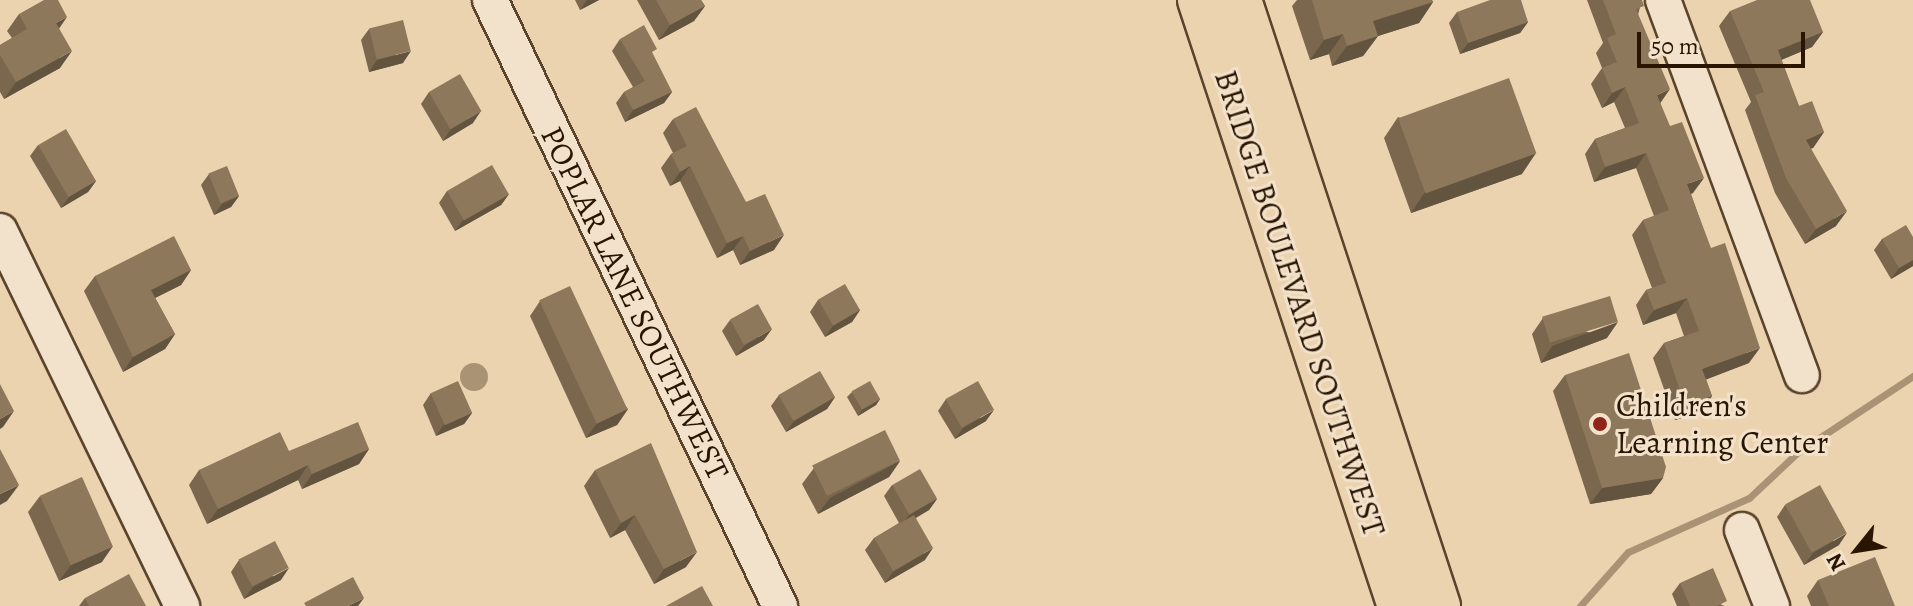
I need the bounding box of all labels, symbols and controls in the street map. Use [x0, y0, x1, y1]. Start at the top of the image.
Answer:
scale bar [1641, 16, 1809, 66]
text: 50 m [1651, 30, 1699, 62]
street label: BRIDGE BOULEVARD SOUTHWEST [1206, 65, 1394, 541]
street label: POPLAR LANE SOUTHWEST [533, 120, 737, 486]
place label: Children's Learning Center [1616, 387, 1829, 462]
marker: Children's Learning Center [1591, 415, 1609, 433]
north arrow [1817, 510, 1897, 590]
text: N [1819, 548, 1853, 576]

